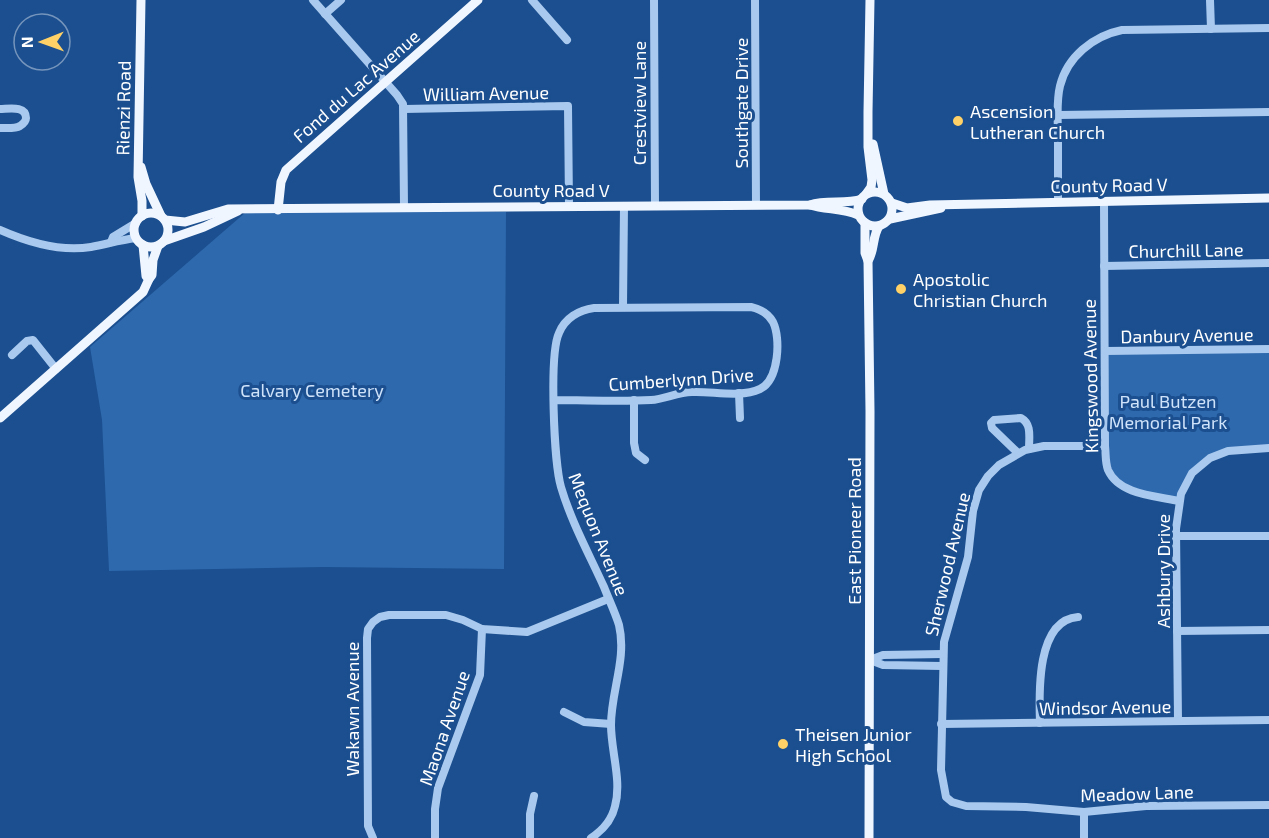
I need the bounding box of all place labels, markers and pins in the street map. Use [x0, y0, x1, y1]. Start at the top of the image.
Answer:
place label: Ascension Lutheran Church [970, 100, 1105, 143]
marker: Ascension Lutheran Church [951, 114, 965, 128]
place label: Apostolic Christian Church [913, 268, 1047, 311]
marker: Apostolic Christian Church [894, 282, 908, 296]
place label: Theisen Junior High School [795, 723, 912, 766]
marker: Theisen Junior High School [776, 737, 790, 751]

